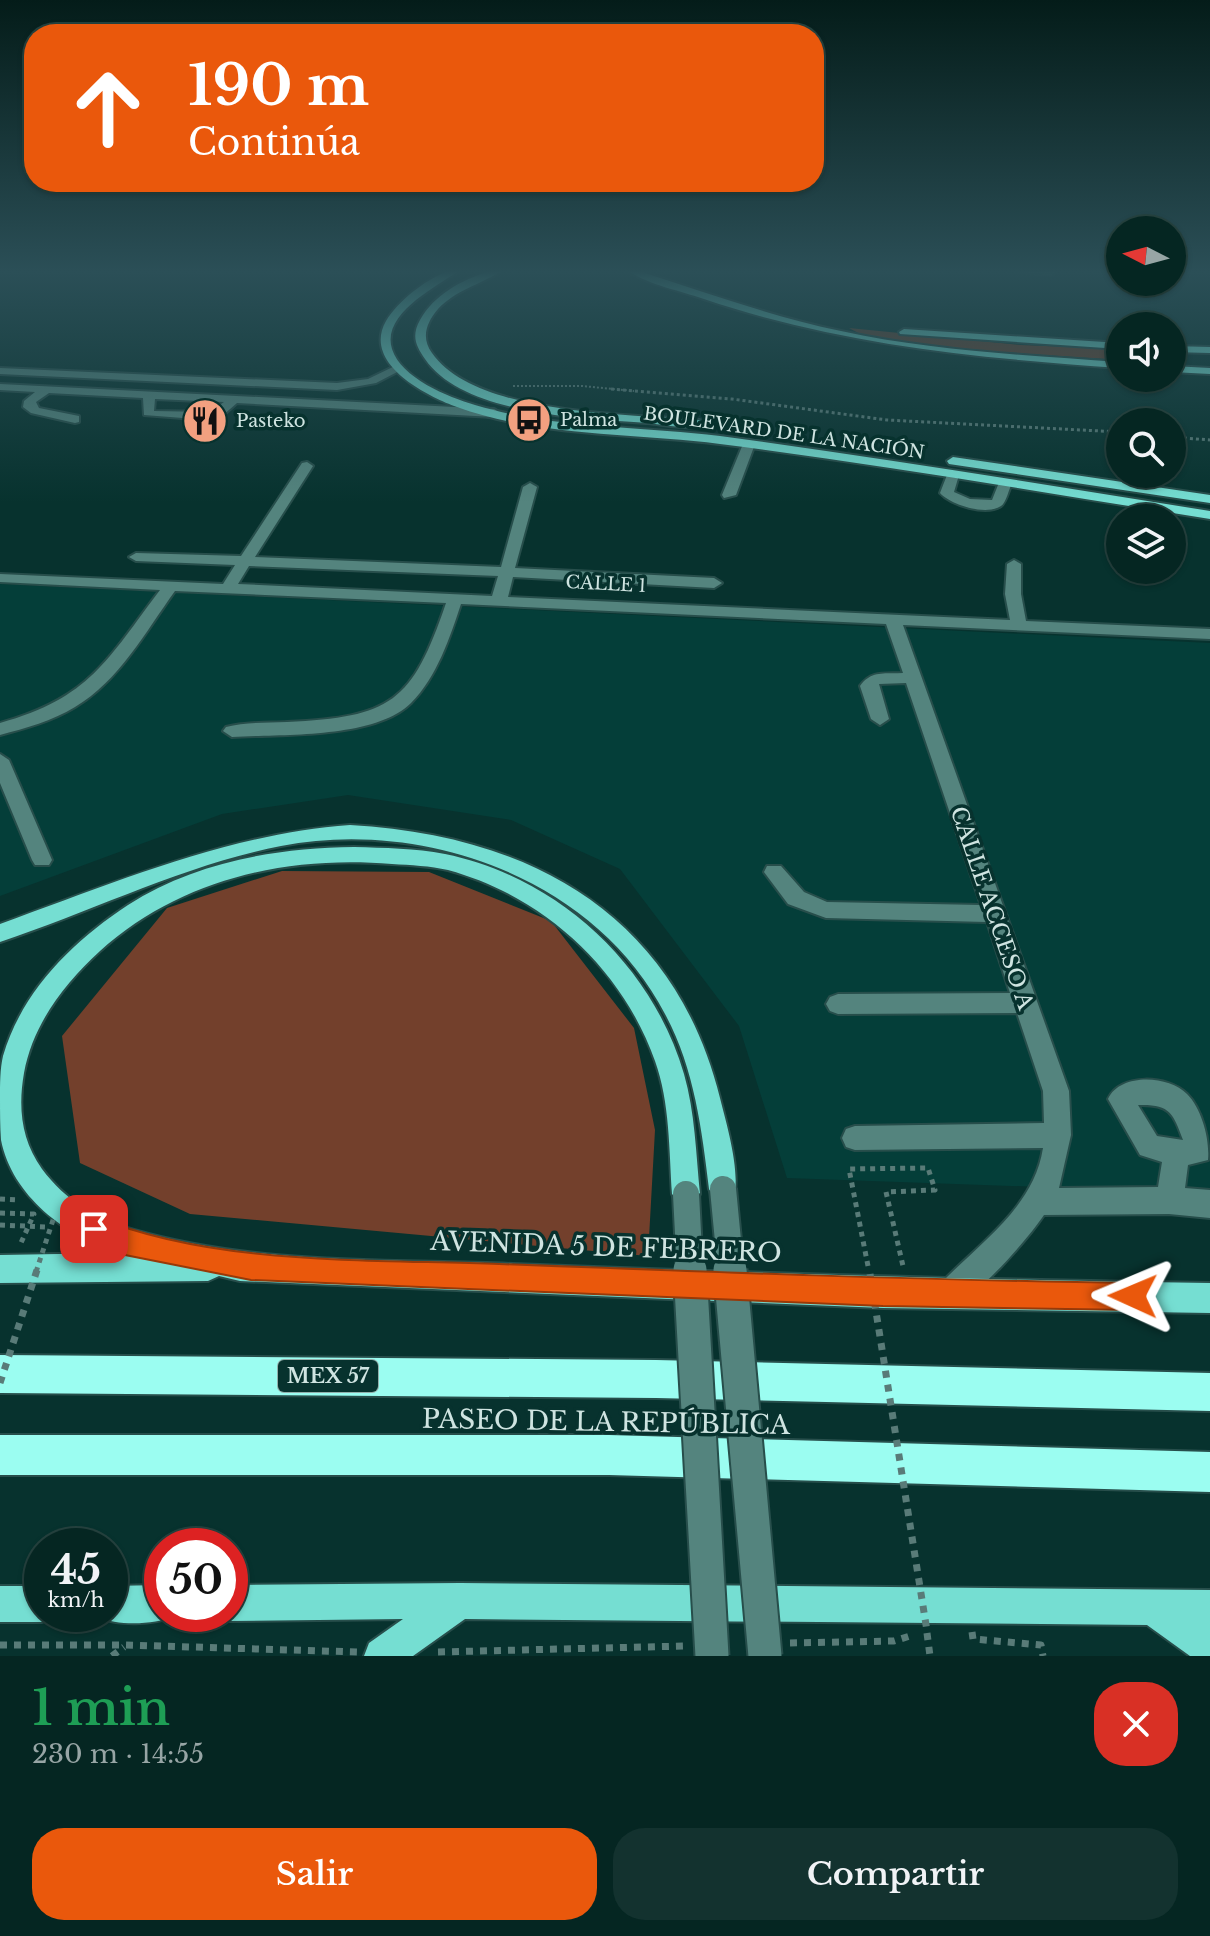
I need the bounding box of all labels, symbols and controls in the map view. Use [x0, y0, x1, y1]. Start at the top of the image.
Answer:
text: 190 m [188, 51, 369, 120]
icon: ahead [56, 56, 160, 160]
text: Continúa [188, 120, 360, 165]
north arrow [1106, 216, 1186, 296]
map controls [1106, 216, 1186, 584]
button: sound [1106, 312, 1186, 392]
bus stop icon: Palma [505, 396, 553, 444]
restaurant icon: Pasteko [181, 397, 229, 445]
street label: BOULEVARD DE LA NACIÓN [642, 401, 926, 464]
button: search [1106, 408, 1186, 488]
place label: Palma [560, 409, 617, 431]
place label: Pasteko [236, 410, 306, 432]
button: layers [1106, 504, 1186, 584]
street label: CALLE 1 [565, 571, 647, 597]
street label: CALLE ACCESO A [945, 803, 1040, 1014]
pin [60, 1195, 128, 1263]
icon: arrive [72, 1207, 116, 1251]
street label: AVENIDA 5 DE FEBRERO [429, 1225, 782, 1269]
position arrow [1091, 1254, 1175, 1338]
road number: MEX 57 [278, 1360, 378, 1392]
street label: PASEO DE LA REPÚBLICA [422, 1403, 791, 1441]
speed limit sign: 50 [144, 1528, 248, 1632]
text: 45 [51, 1545, 101, 1595]
text: km/h [48, 1588, 104, 1612]
text: 1 min [32, 1678, 170, 1738]
button: close [1094, 1682, 1178, 1766]
text: 230 m · 14:55 [32, 1738, 204, 1770]
button: Salir [32, 1828, 597, 1920]
button: Compartir [613, 1828, 1178, 1920]

